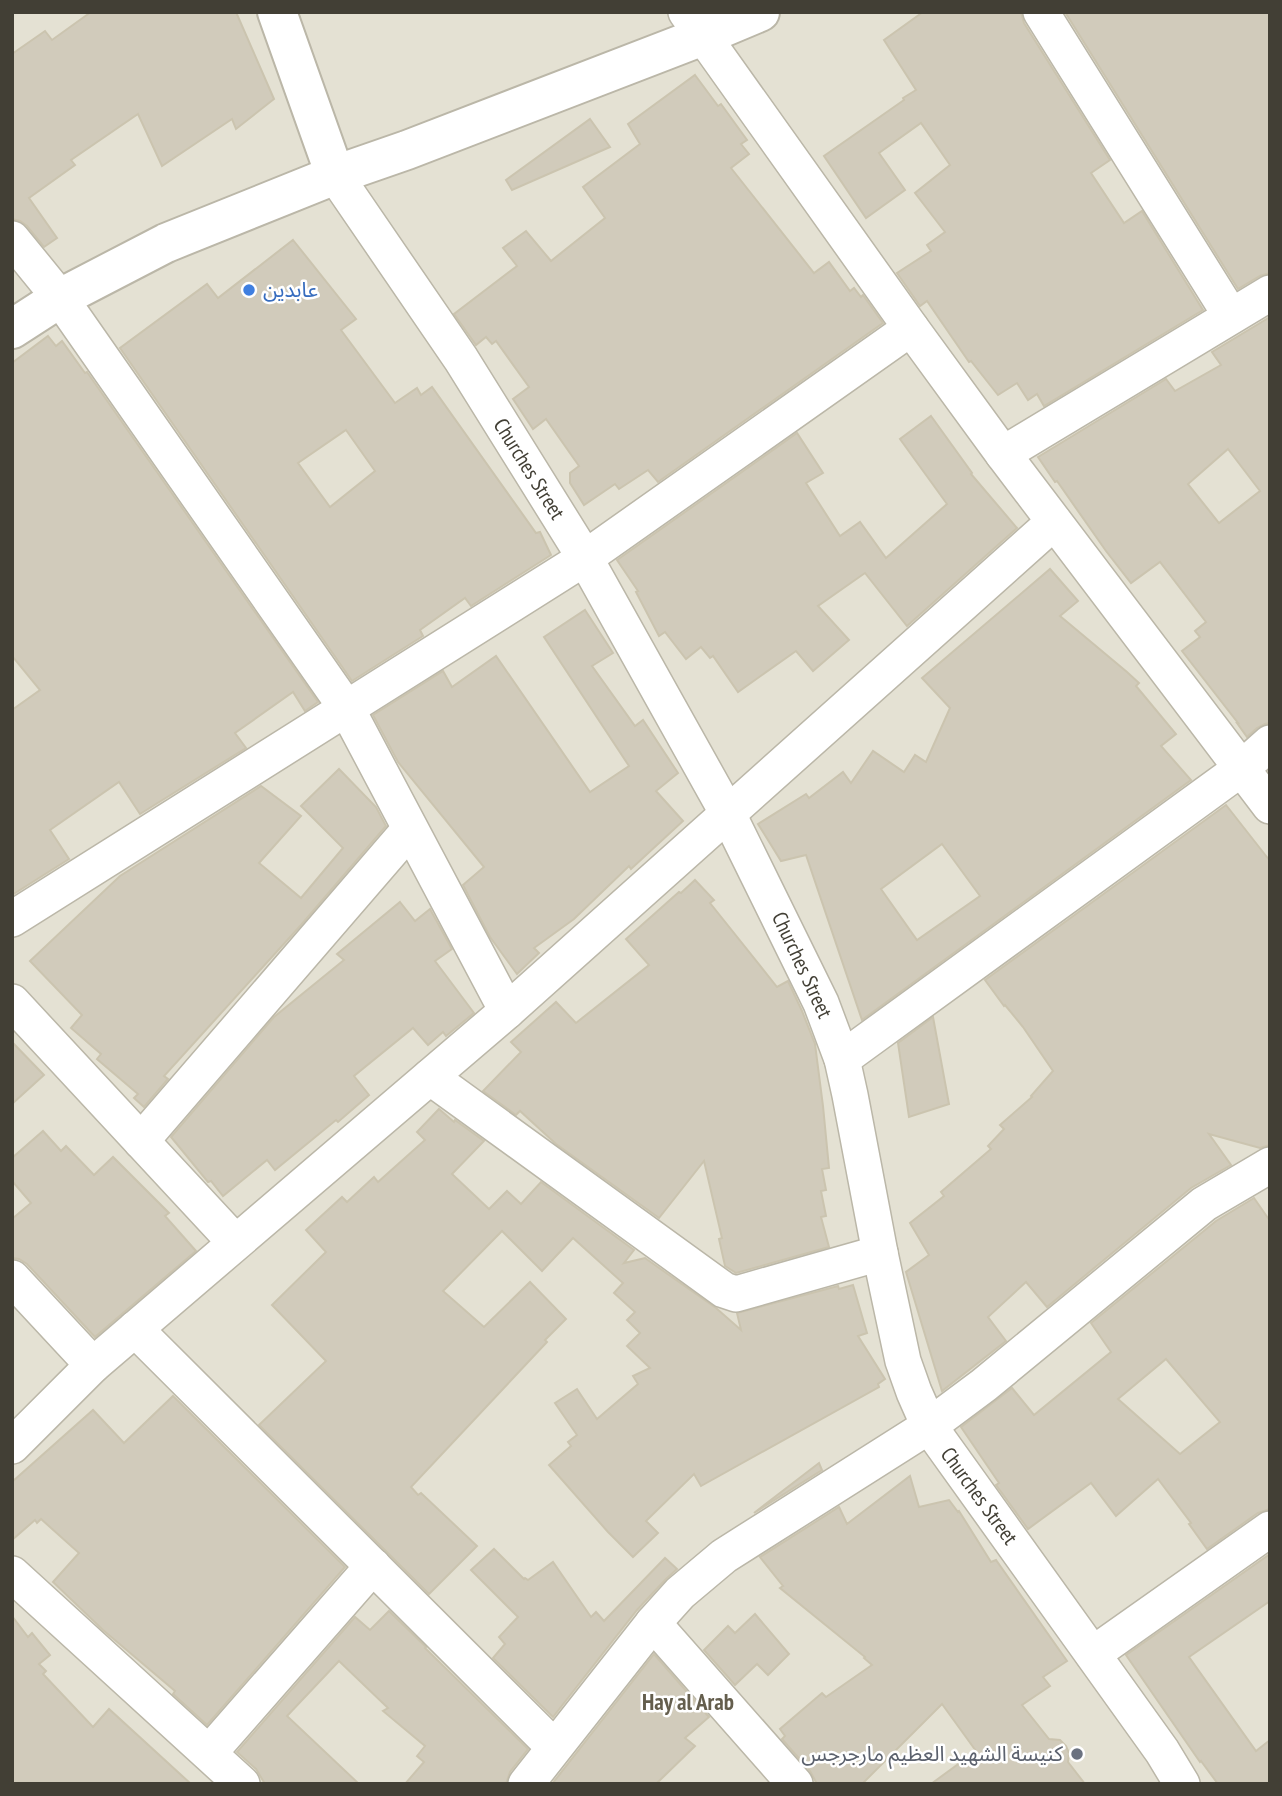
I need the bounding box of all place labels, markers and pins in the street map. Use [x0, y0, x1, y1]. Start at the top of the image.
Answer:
place label: عابدين [263, 276, 318, 303]
marker: عابدين [241, 282, 257, 298]
place label: كنيسة الشهيد العظيم مارجرجس [801, 1740, 1063, 1769]
marker: كنيسة الشهيد العظيم مارجرجس [1069, 1746, 1085, 1762]

